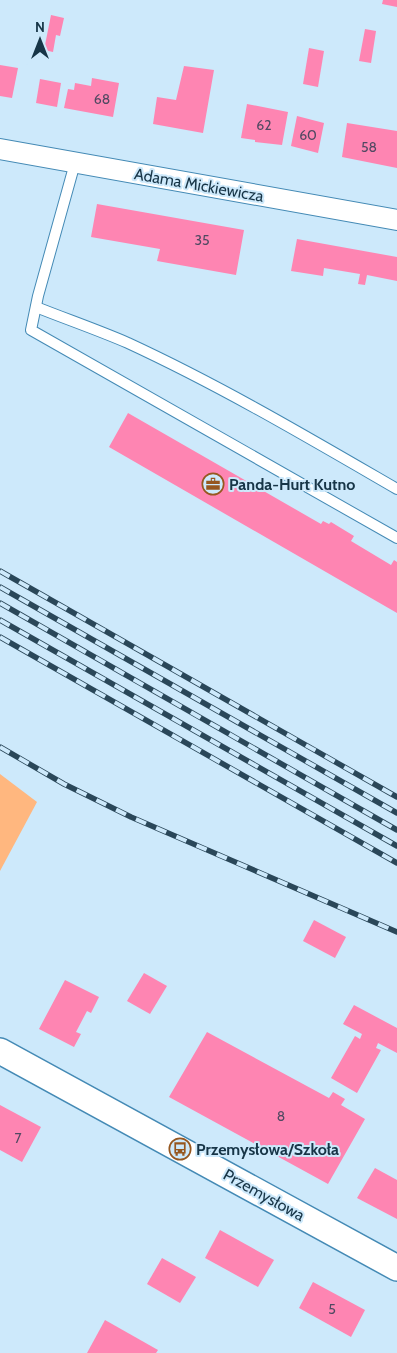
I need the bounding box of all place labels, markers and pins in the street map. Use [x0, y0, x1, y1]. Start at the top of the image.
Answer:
office icon: Panda-Hurt Kutno [201, 472, 225, 496]
place label: Panda-Hurt Kutno [229, 475, 355, 494]
bus stop icon: Przemysłowa/Szkoła [168, 1137, 192, 1161]
place label: Przemysłowa/Szkoła [196, 1140, 339, 1159]

